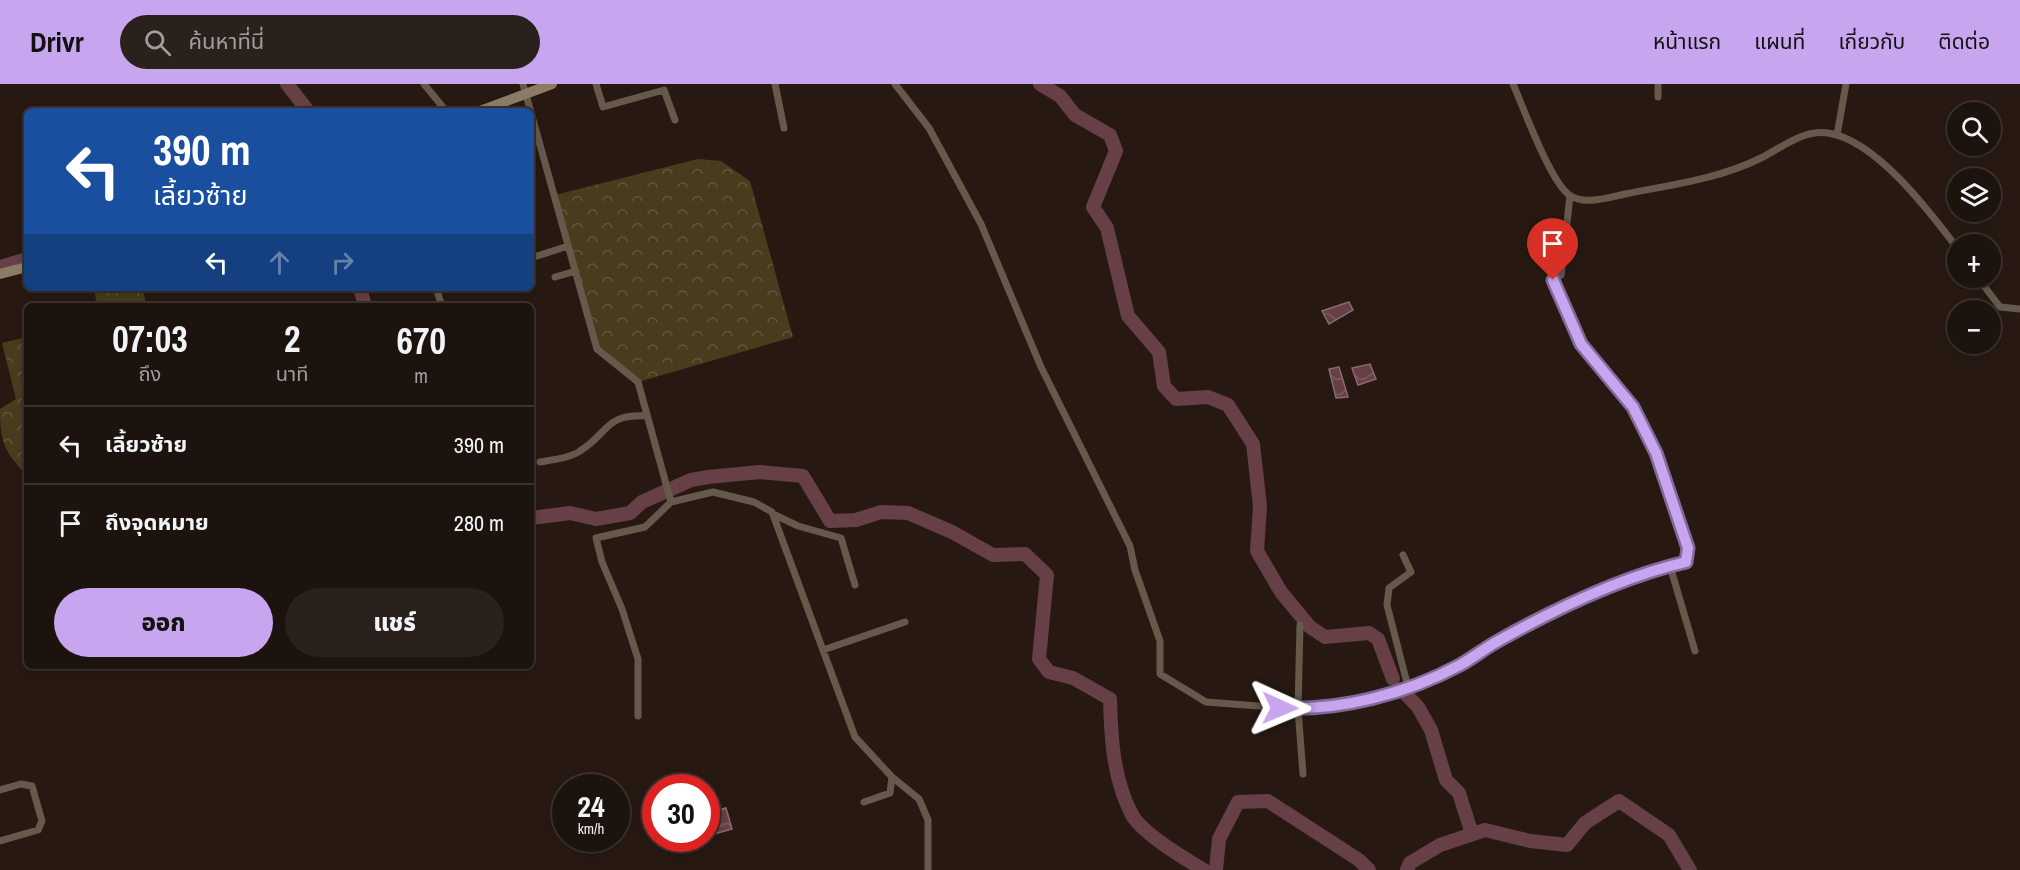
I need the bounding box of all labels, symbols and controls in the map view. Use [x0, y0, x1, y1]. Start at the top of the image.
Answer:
search box [120, 15, 540, 69]
text: Drivr [30, 23, 84, 61]
icon: search [141, 26, 174, 59]
text: ค้นหาที่นี่ [189, 26, 264, 56]
text: หน้าแรก [1653, 27, 1721, 56]
text: แผนที่ [1754, 27, 1805, 56]
text: เกี่ยวกับ [1838, 27, 1905, 56]
text: ติดต่อ [1938, 27, 1990, 56]
map controls [1947, 102, 2001, 354]
button: search [1947, 102, 2001, 156]
text: 390 m [153, 122, 251, 178]
icon: left [54, 132, 132, 210]
button: layers [1947, 168, 2001, 222]
text: เลี้ยวซ้าย [153, 177, 247, 213]
pin [1527, 218, 1578, 280]
icon: arrive [1536, 227, 1569, 260]
button: + [1947, 234, 2001, 288]
icon: left [200, 246, 233, 279]
icon: ahead [263, 246, 296, 279]
icon: right [326, 246, 359, 279]
button: − [1947, 300, 2001, 354]
text: 07:03 [112, 315, 188, 363]
text: 2 [284, 315, 300, 363]
text: 670 [397, 317, 446, 365]
text: ถึง [139, 360, 161, 387]
text: นาที [276, 360, 308, 387]
text: m [414, 362, 428, 389]
icon: left [54, 429, 87, 462]
text: เลี้ยวซ้าย [105, 429, 187, 459]
text: 390 m [454, 430, 504, 460]
icon: arrive [54, 507, 87, 540]
text: ถึงจุดหมาย [105, 507, 209, 537]
text: 280 m [454, 508, 504, 538]
button: ออก [54, 588, 273, 657]
button: แชร์ [285, 588, 504, 657]
position arrow [1248, 676, 1312, 740]
speed limit sign: 30 [642, 774, 720, 852]
text: 24 [577, 786, 605, 826]
text: km/h [578, 818, 604, 839]

